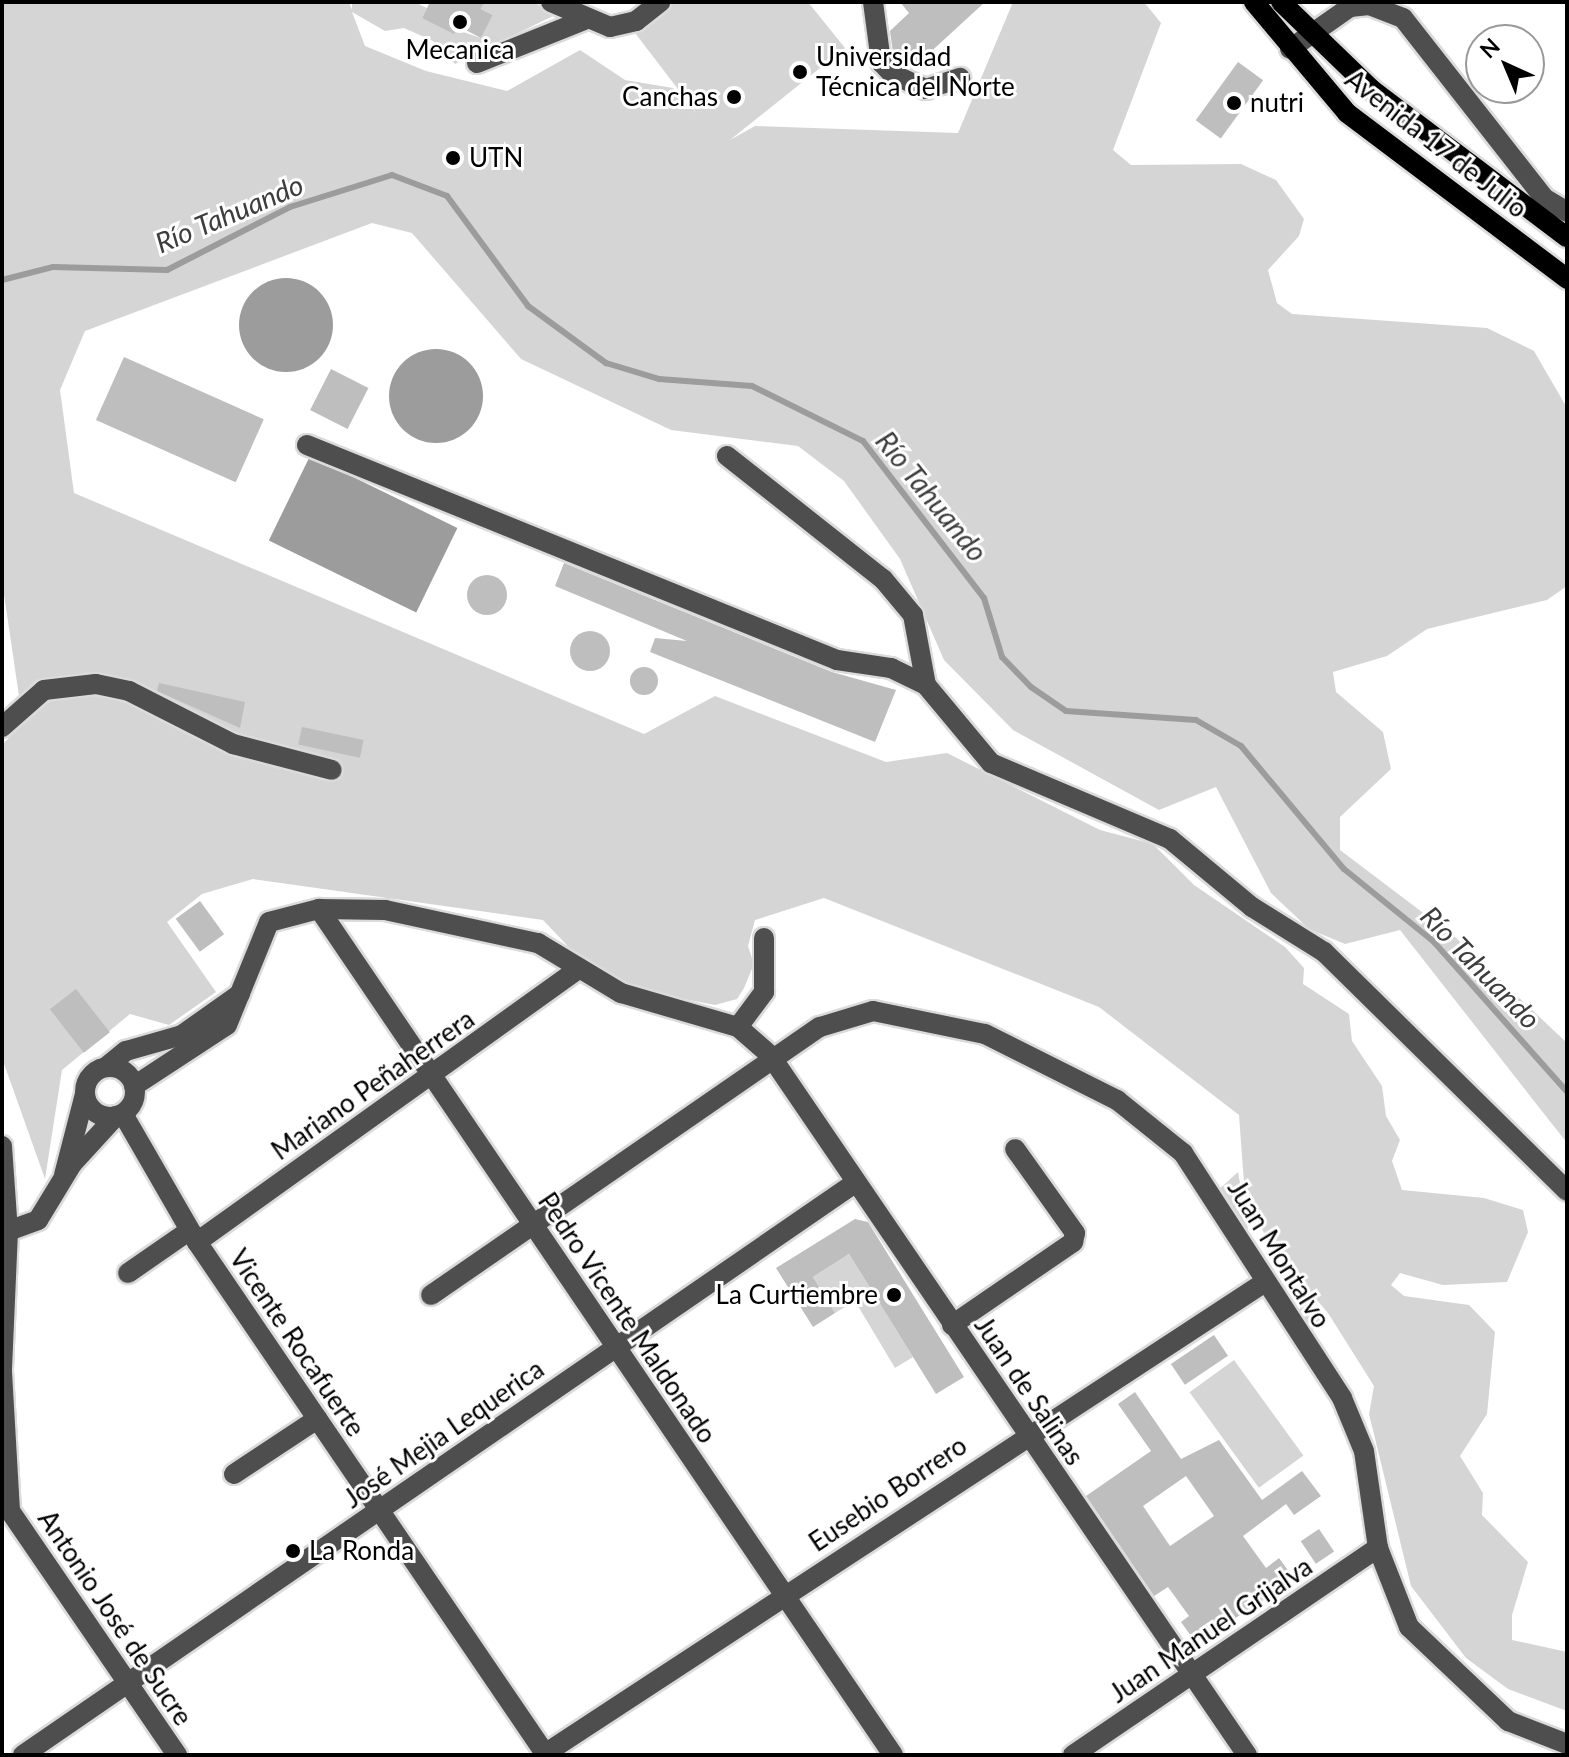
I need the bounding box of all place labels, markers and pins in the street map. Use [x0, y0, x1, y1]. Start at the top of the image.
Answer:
marker: Mecanica [451, 13, 469, 31]
place label: Mecanica [406, 34, 514, 66]
place label: Universidad Técnica del Norte [816, 41, 1015, 102]
marker: Universidad Técnica del Norte [791, 63, 809, 81]
place label: Canchas [622, 81, 718, 113]
place label: nutri [1250, 87, 1304, 119]
marker: Canchas [725, 88, 743, 106]
marker: nutri [1225, 94, 1243, 112]
place label: UTN [469, 142, 523, 174]
marker: UTN [444, 149, 462, 167]
place label: La Curtiembre [716, 1279, 878, 1311]
marker: La Curtiembre [885, 1286, 903, 1304]
place label: La Ronda [309, 1535, 414, 1567]
marker: La Ronda [284, 1542, 302, 1560]

